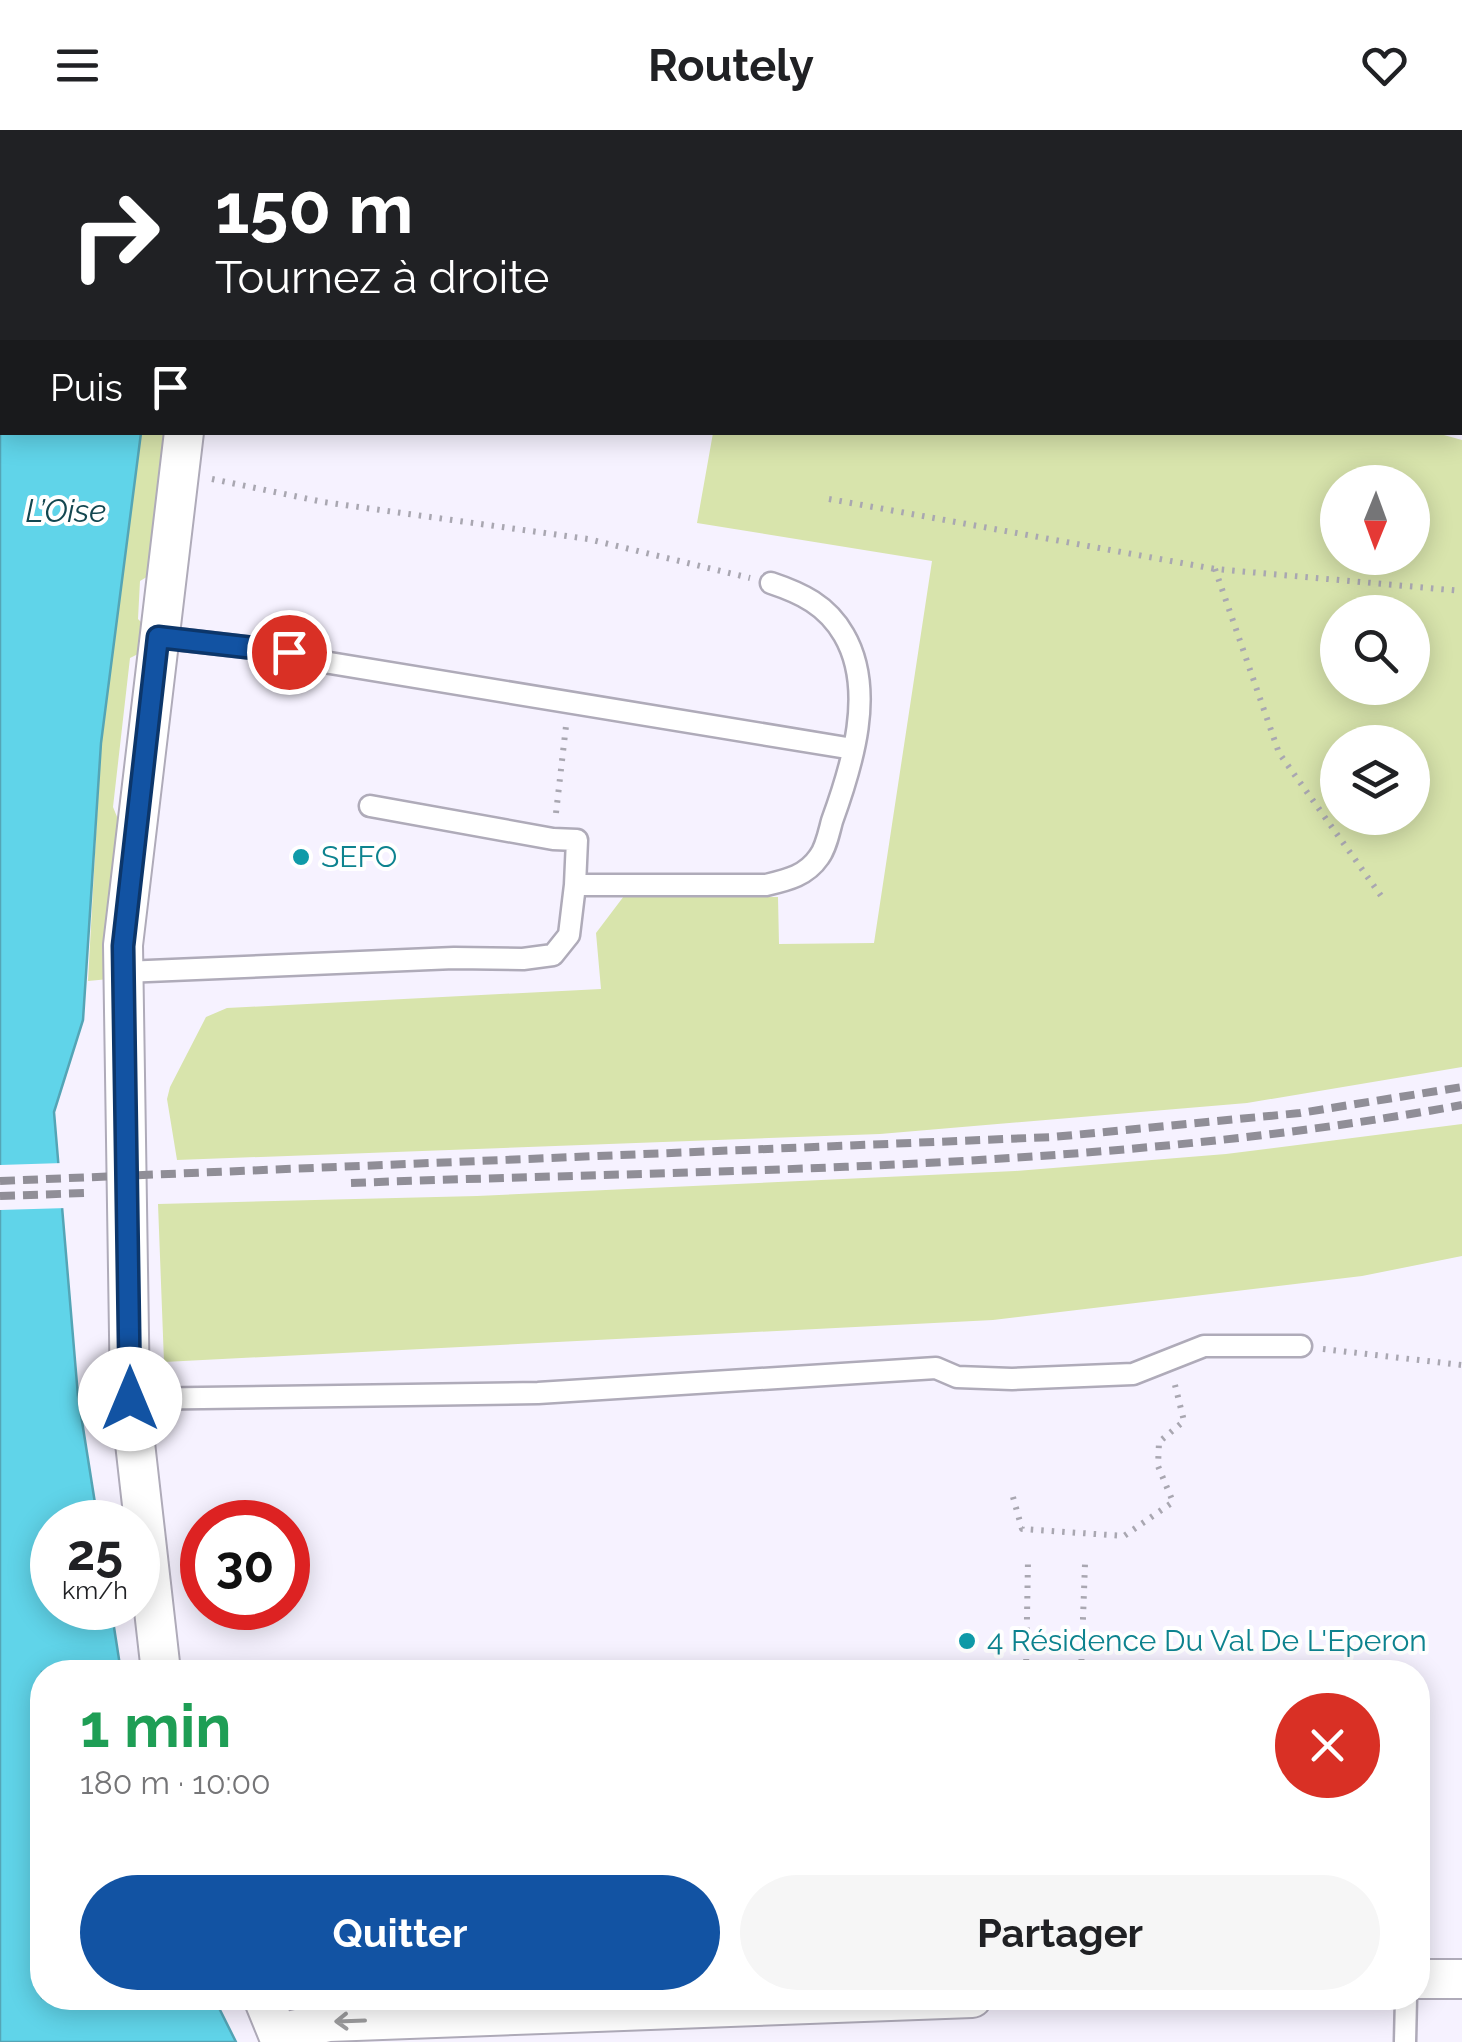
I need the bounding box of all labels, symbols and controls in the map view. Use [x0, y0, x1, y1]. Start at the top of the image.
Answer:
icon: menu [50, 38, 105, 93]
icon: heart [1357, 38, 1412, 93]
text: Routely [648, 39, 814, 92]
text: 150 m [215, 167, 413, 249]
icon: right [50, 170, 180, 300]
text: Tournez à droite [215, 251, 549, 304]
icon: arrive [143, 360, 198, 415]
text: Puis [50, 365, 123, 410]
north arrow [1320, 465, 1430, 575]
map controls [1320, 465, 1430, 835]
water label: L’Oise [26, 492, 106, 529]
button: search [1320, 595, 1430, 705]
pin [247, 610, 332, 695]
icon: arrive [262, 625, 317, 680]
button: layers [1320, 725, 1430, 835]
place label: SEFO [321, 839, 397, 874]
marker: SEFO [290, 846, 312, 868]
position arrow [78, 1347, 182, 1451]
speed limit sign: 30 [180, 1500, 310, 1630]
text: 25 [67, 1523, 123, 1582]
text: km/h [62, 1575, 128, 1605]
place label: 4 Résidence Du Val De L'Eperon [987, 1623, 1427, 1658]
marker: 4 Résidence Du Val De L'Eperon [956, 1630, 978, 1652]
text: 1 min [80, 1691, 231, 1761]
button: close [1275, 1693, 1380, 1798]
text: 180 m · 10:00 [80, 1764, 271, 1801]
button: Quitter [80, 1875, 720, 1990]
button: Partager [740, 1875, 1380, 1990]
one-way arrow [334, 2012, 366, 2031]

